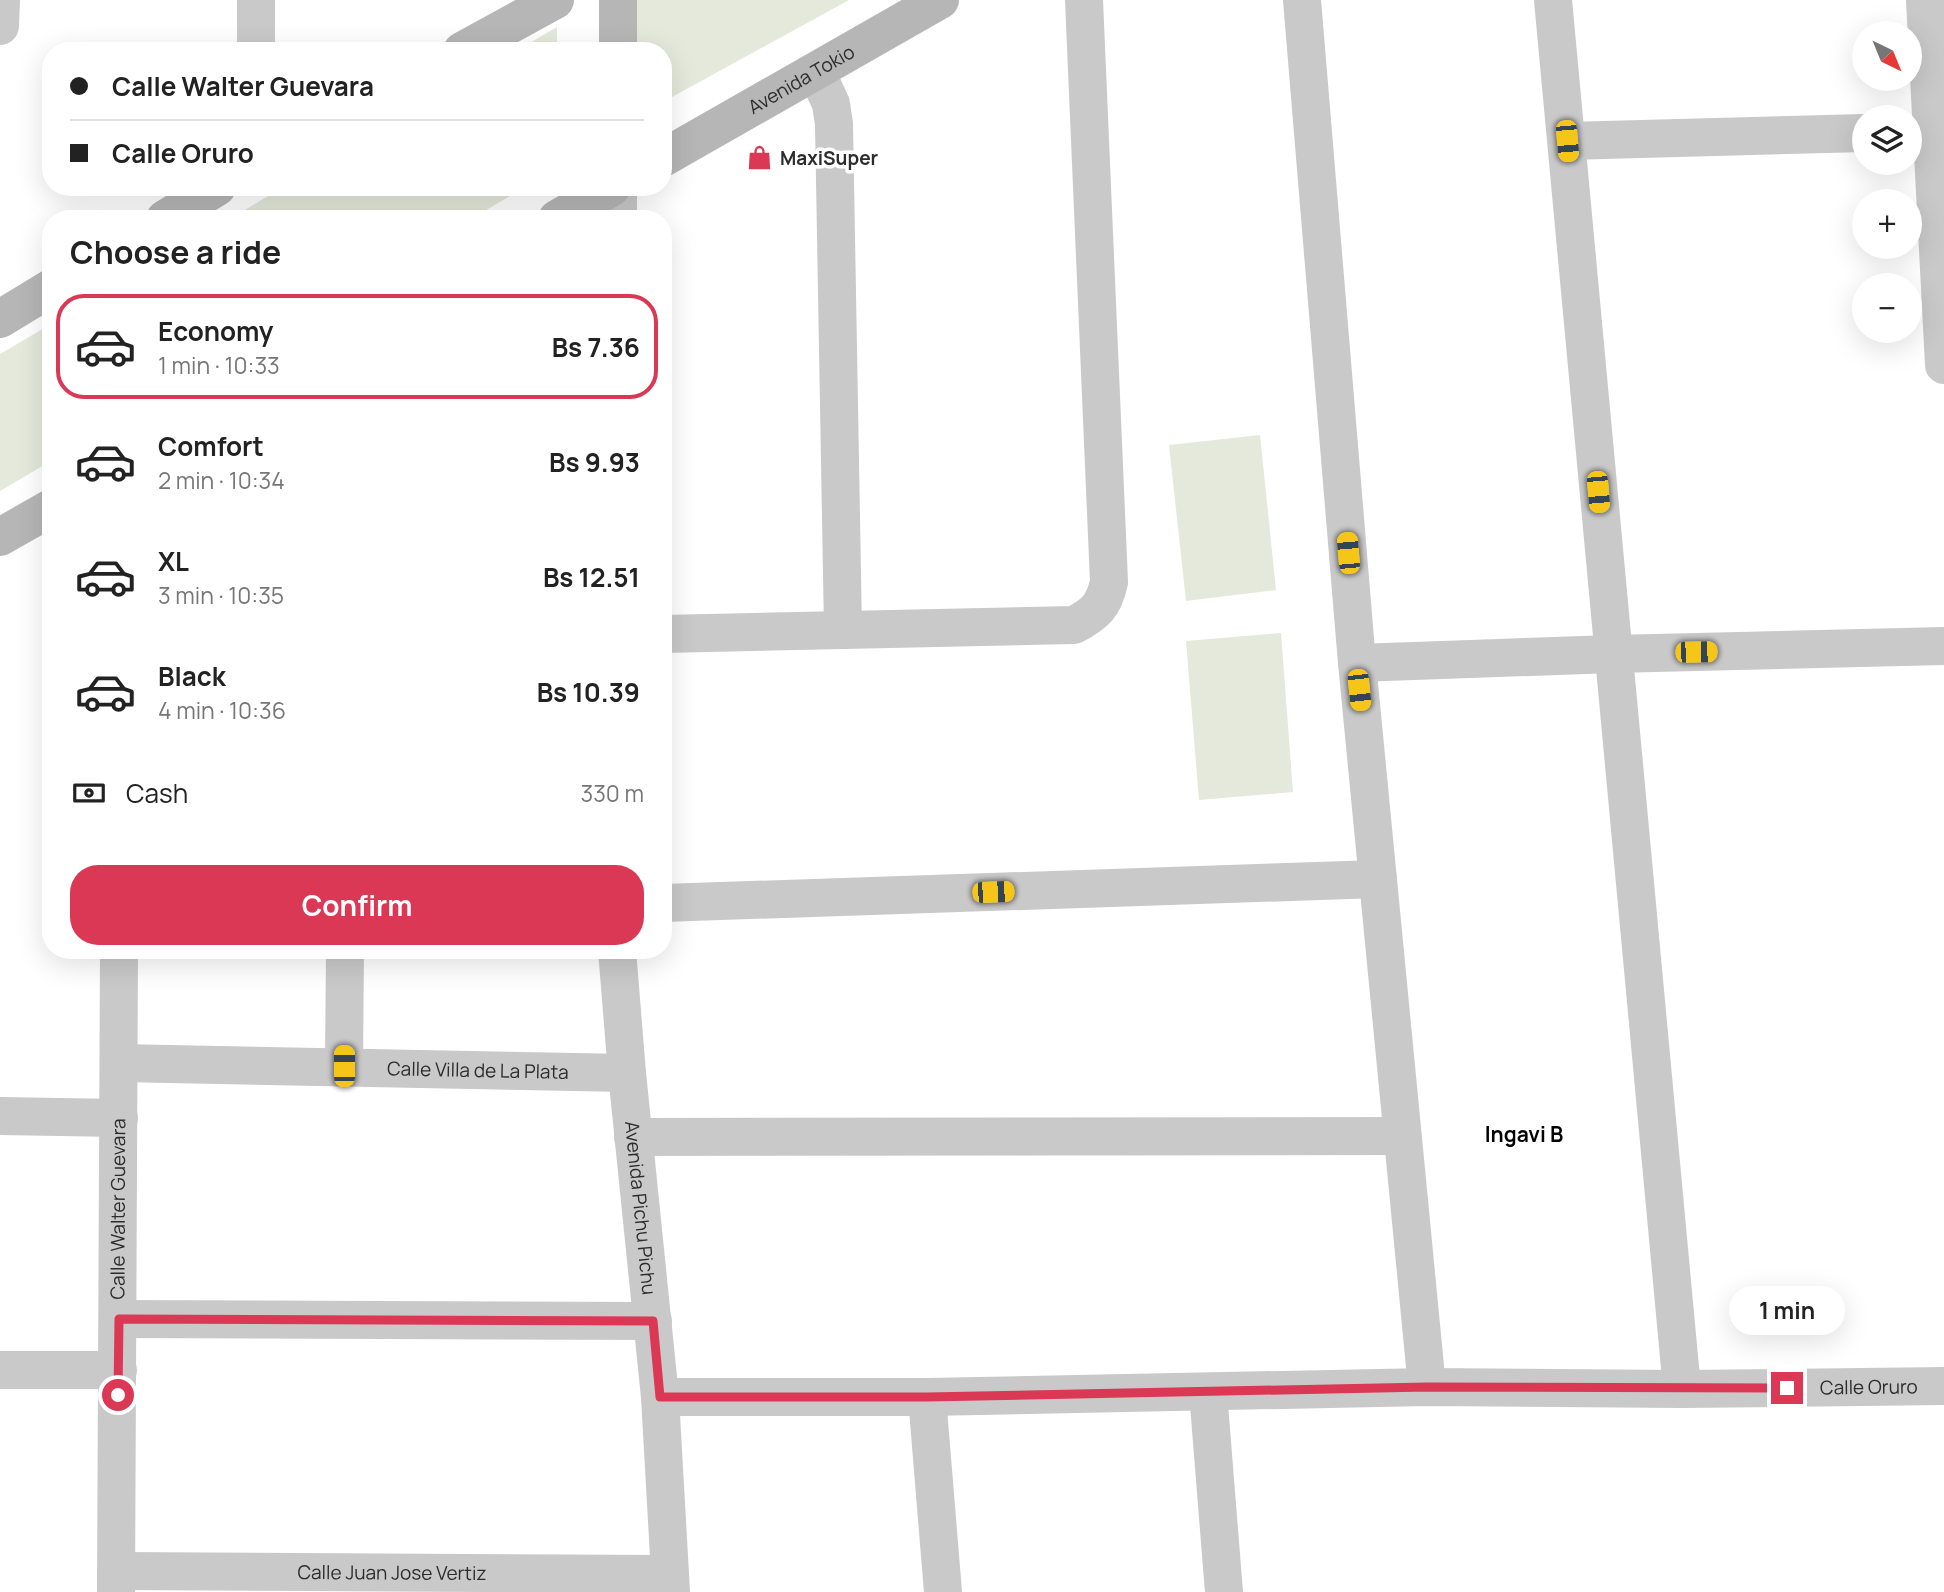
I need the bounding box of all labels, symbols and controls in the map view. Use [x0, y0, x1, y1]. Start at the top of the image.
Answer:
north arrow [1852, 21, 1922, 91]
map controls [1852, 21, 1922, 343]
street label: Avenida Tokio [743, 38, 859, 120]
text: Calle Walter Guevara [112, 68, 374, 104]
button: layers [1852, 105, 1922, 175]
car [1555, 119, 1580, 163]
text: Calle Oruro [112, 135, 254, 171]
shop icon: MaxiSuper [746, 144, 774, 172]
place label: MaxiSuper [780, 145, 879, 171]
button: + [1852, 189, 1922, 259]
text: Choose a ride [70, 230, 281, 274]
button: − [1852, 273, 1922, 343]
text: Economy [158, 313, 273, 349]
icon: car [74, 315, 137, 378]
text: Bs 7.36 [552, 329, 640, 365]
text: 1 min · 10:33 [158, 349, 280, 381]
text: Comfort [158, 428, 264, 464]
icon: car [74, 430, 137, 493]
text: Bs 9.93 [549, 444, 640, 480]
text: 2 min · 10:34 [158, 464, 285, 496]
car [1586, 470, 1611, 514]
car [1336, 531, 1361, 575]
text: XL [158, 543, 189, 579]
icon: car [74, 545, 137, 608]
text: Bs 12.51 [543, 559, 640, 595]
text: 3 min · 10:35 [158, 579, 284, 611]
car [1675, 641, 1718, 663]
text: Black [158, 658, 226, 694]
icon: car [74, 660, 137, 723]
car [1347, 668, 1372, 712]
text: Bs 10.39 [537, 674, 640, 710]
text: 4 min · 10:36 [158, 694, 286, 726]
icon: cash [70, 774, 108, 812]
text: Cash [126, 775, 188, 811]
text: 330 m [580, 777, 644, 809]
button: Confirm [70, 865, 644, 945]
car [972, 881, 1015, 903]
car [334, 1045, 355, 1087]
street label: Calle Villa de La Plata [387, 1055, 569, 1085]
street label: Calle Walter Guevara [104, 1118, 131, 1300]
street label: Avenida Pichu Pichu [619, 1120, 663, 1296]
district label: Ingavi B [1485, 1120, 1563, 1148]
callout: 1 min [1729, 1286, 1845, 1336]
text: 1 min [1759, 1294, 1815, 1326]
route end [1771, 1372, 1803, 1404]
street label: Calle Oruro [1820, 1373, 1918, 1400]
route start [102, 1379, 134, 1411]
street label: Calle Juan Jose Vertiz [297, 1559, 487, 1586]

